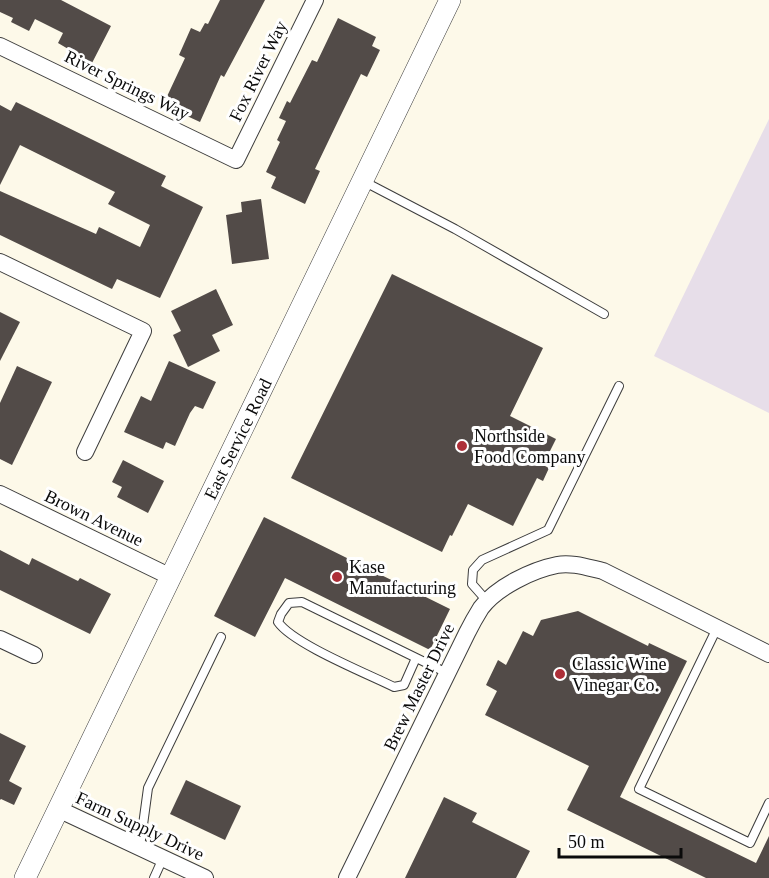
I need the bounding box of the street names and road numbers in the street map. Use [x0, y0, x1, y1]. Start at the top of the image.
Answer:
street label: Fox River Way [225, 18, 291, 124]
street label: River Springs Way [61, 46, 193, 124]
street label: East Service Road [200, 375, 276, 503]
street label: Brown Avenue [41, 486, 147, 550]
street label: Brew Master Drive [380, 620, 458, 754]
street label: Farm Supply Drive [73, 788, 207, 864]

